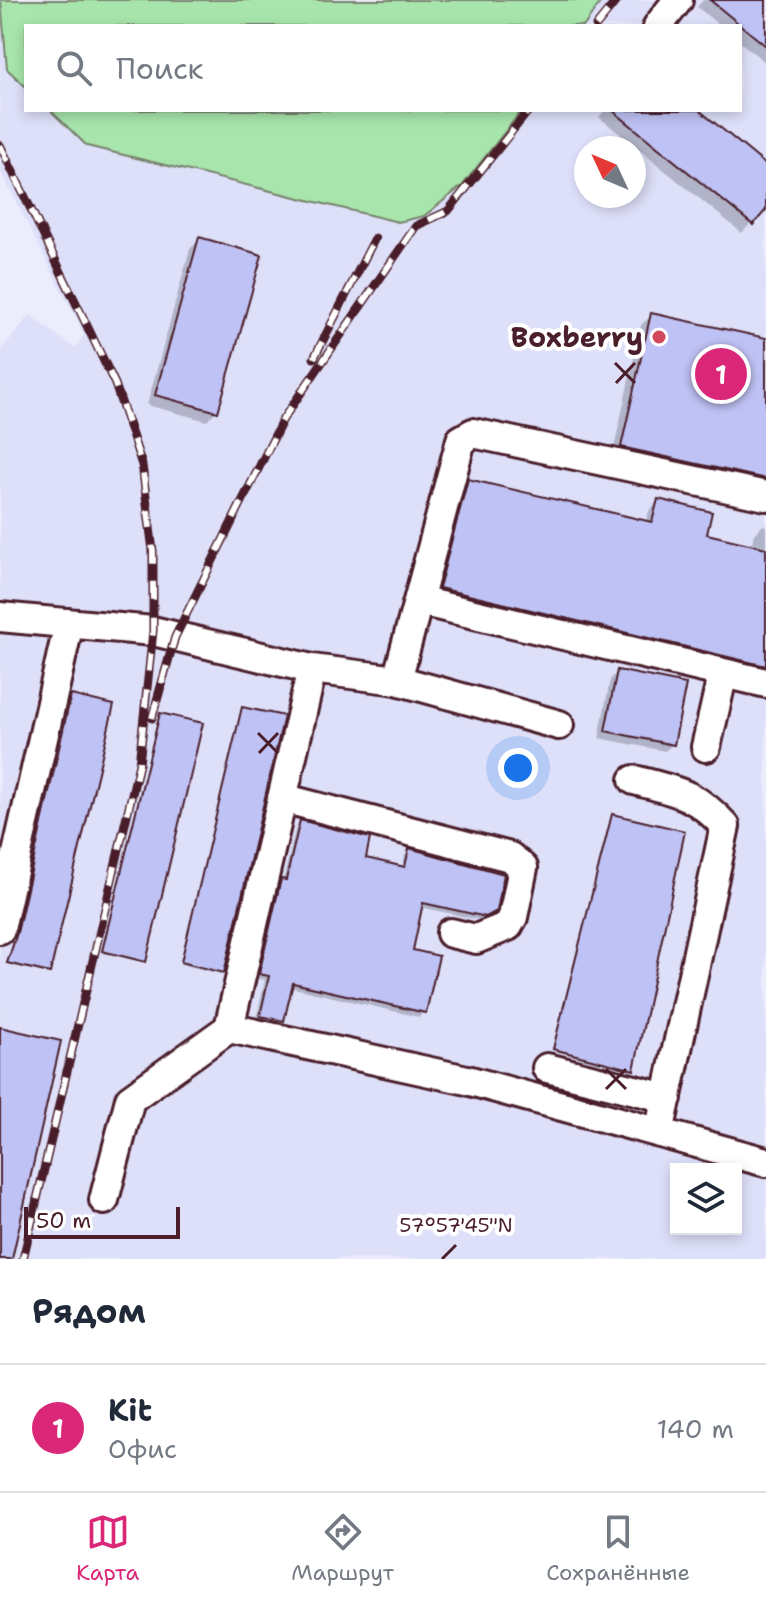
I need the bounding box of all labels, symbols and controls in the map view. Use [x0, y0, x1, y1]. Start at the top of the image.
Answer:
search box [24, 24, 742, 112]
icon: search [52, 46, 96, 90]
text: Поиск [116, 48, 204, 89]
north arrow [574, 136, 646, 208]
place label: Boxberry [511, 318, 643, 356]
marker: Boxberry [650, 328, 668, 346]
pin: 1 [695, 344, 747, 404]
your location [498, 748, 538, 788]
map controls [670, 1163, 742, 1235]
button: layers [670, 1163, 742, 1235]
scale bar [24, 1203, 180, 1239]
text: 50 m [36, 1206, 91, 1235]
text: 57°57'45"N [399, 1212, 513, 1238]
text: Рядом [32, 1288, 146, 1334]
text: Kit [108, 1390, 152, 1431]
text: 1 [52, 1411, 64, 1446]
text: 140 m [657, 1411, 734, 1446]
text: Офис [108, 1431, 177, 1466]
tab: Карта [76, 1510, 139, 1587]
tab: Маршрут [291, 1510, 394, 1587]
tab: Сохранённые [546, 1510, 690, 1587]

